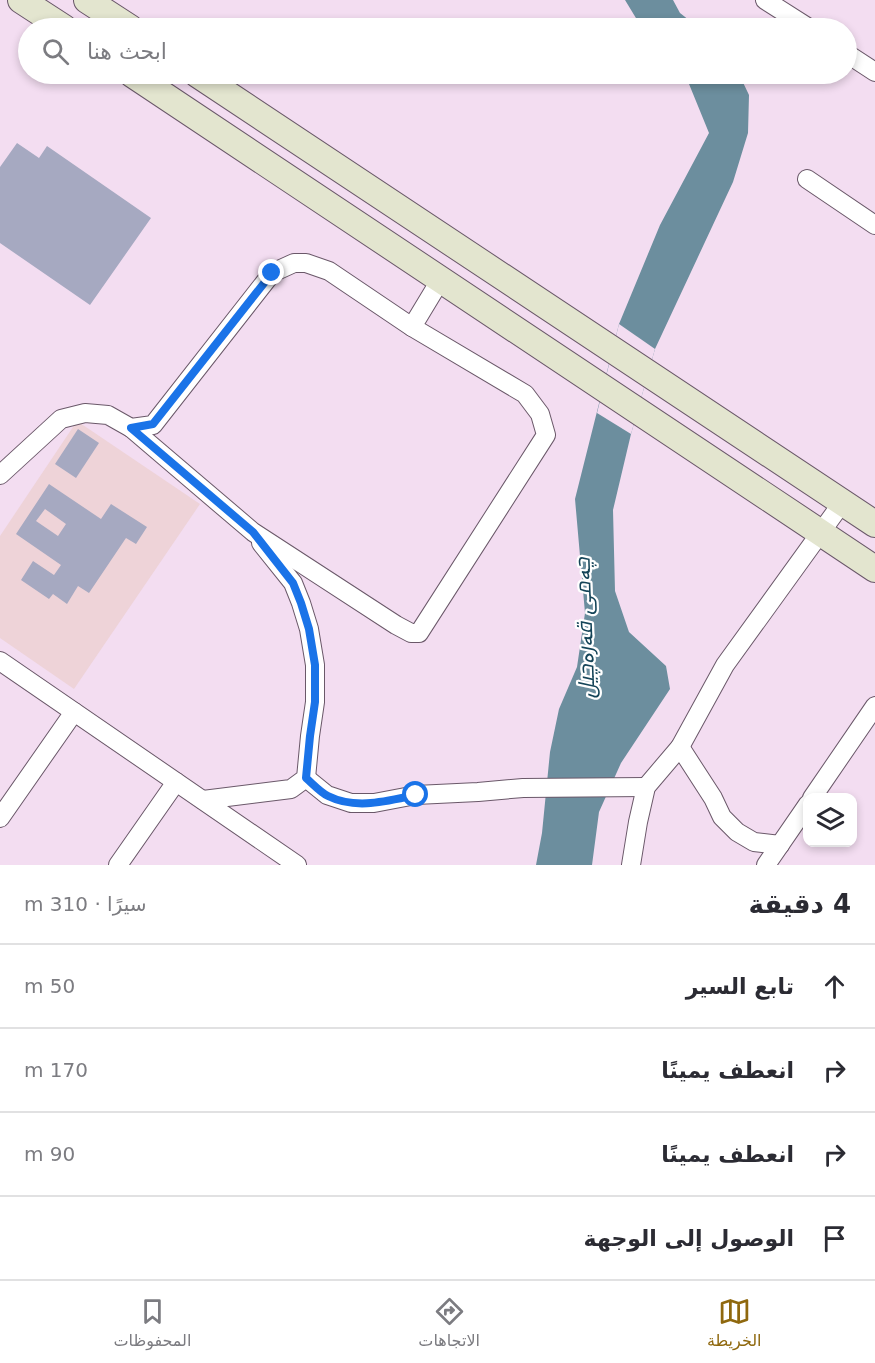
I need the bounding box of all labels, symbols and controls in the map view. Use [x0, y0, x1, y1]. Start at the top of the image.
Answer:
search box [18, 18, 857, 84]
icon: search [39, 35, 72, 68]
text: ابحث هنا [87, 39, 167, 64]
route end [258, 259, 284, 285]
water label: چەمی قەرەچیل [570, 556, 601, 699]
route start [402, 781, 428, 807]
map controls [803, 793, 857, 847]
button: layers [803, 793, 857, 847]
text: 4 دقيقة [748, 889, 851, 919]
text: سيرًا · 310 m [24, 892, 147, 916]
icon: ahead [818, 970, 851, 1003]
text: 50 m [24, 974, 75, 998]
text: تابع السير [686, 974, 794, 999]
icon: right [818, 1054, 851, 1087]
text: 170 m [24, 1058, 88, 1082]
text: انعطف يمينًا [661, 1058, 794, 1083]
icon: right [818, 1138, 851, 1171]
text: 90 m [24, 1142, 75, 1166]
text: انعطف يمينًا [661, 1142, 794, 1167]
icon: arrive [818, 1222, 851, 1255]
text: الوصول إلى الوجهة [584, 1226, 794, 1251]
tab: المحفوظات [113, 1295, 191, 1350]
tab: الاتجاهات [418, 1295, 480, 1350]
tab: الخريطة [707, 1295, 762, 1350]

